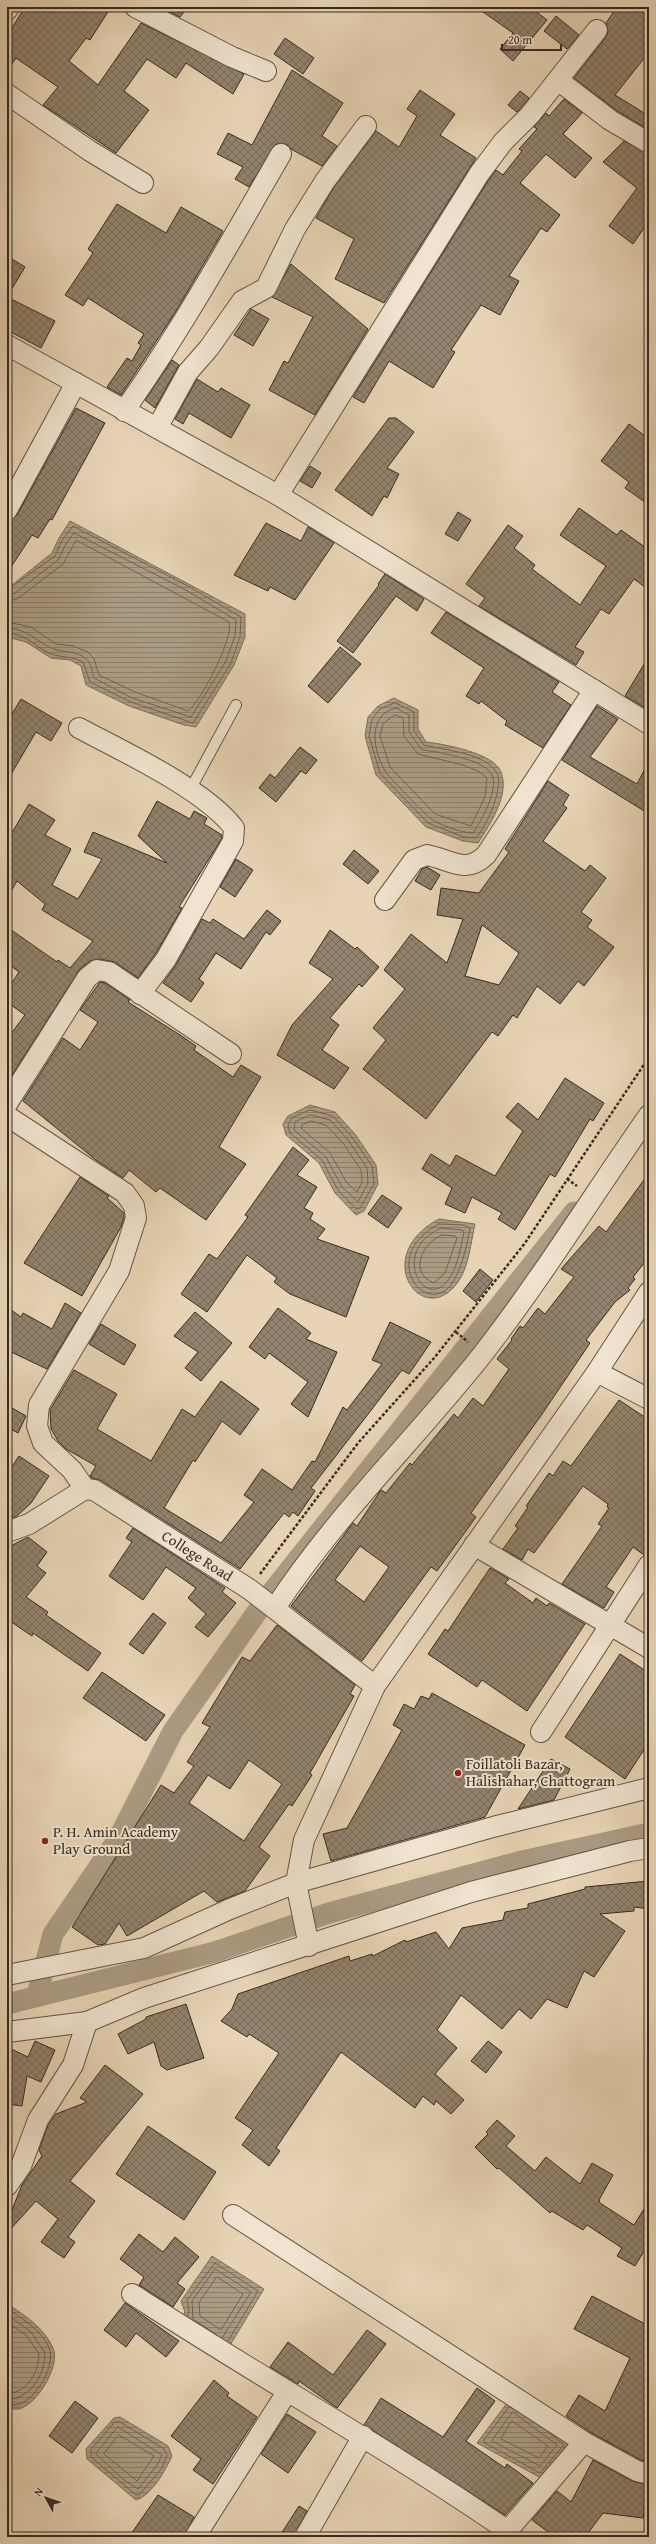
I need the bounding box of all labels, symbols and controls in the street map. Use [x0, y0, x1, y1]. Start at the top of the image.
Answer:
scale bar [502, 26, 561, 52]
text: 20 m [508, 31, 532, 48]
street label: College Road [158, 1525, 237, 1586]
place label: Foillatoli Bazar, Halishahar, Chattogram [466, 1753, 616, 1791]
marker: Foillatoli Bazar, Halishahar, Chattogram [453, 1768, 463, 1778]
place label: P. H. Amin Academy Play Ground [53, 1821, 179, 1859]
marker: P. H. Amin Academy Play Ground [40, 1836, 50, 1846]
north arrow [26, 2478, 66, 2518]
text: N [30, 2483, 47, 2500]

